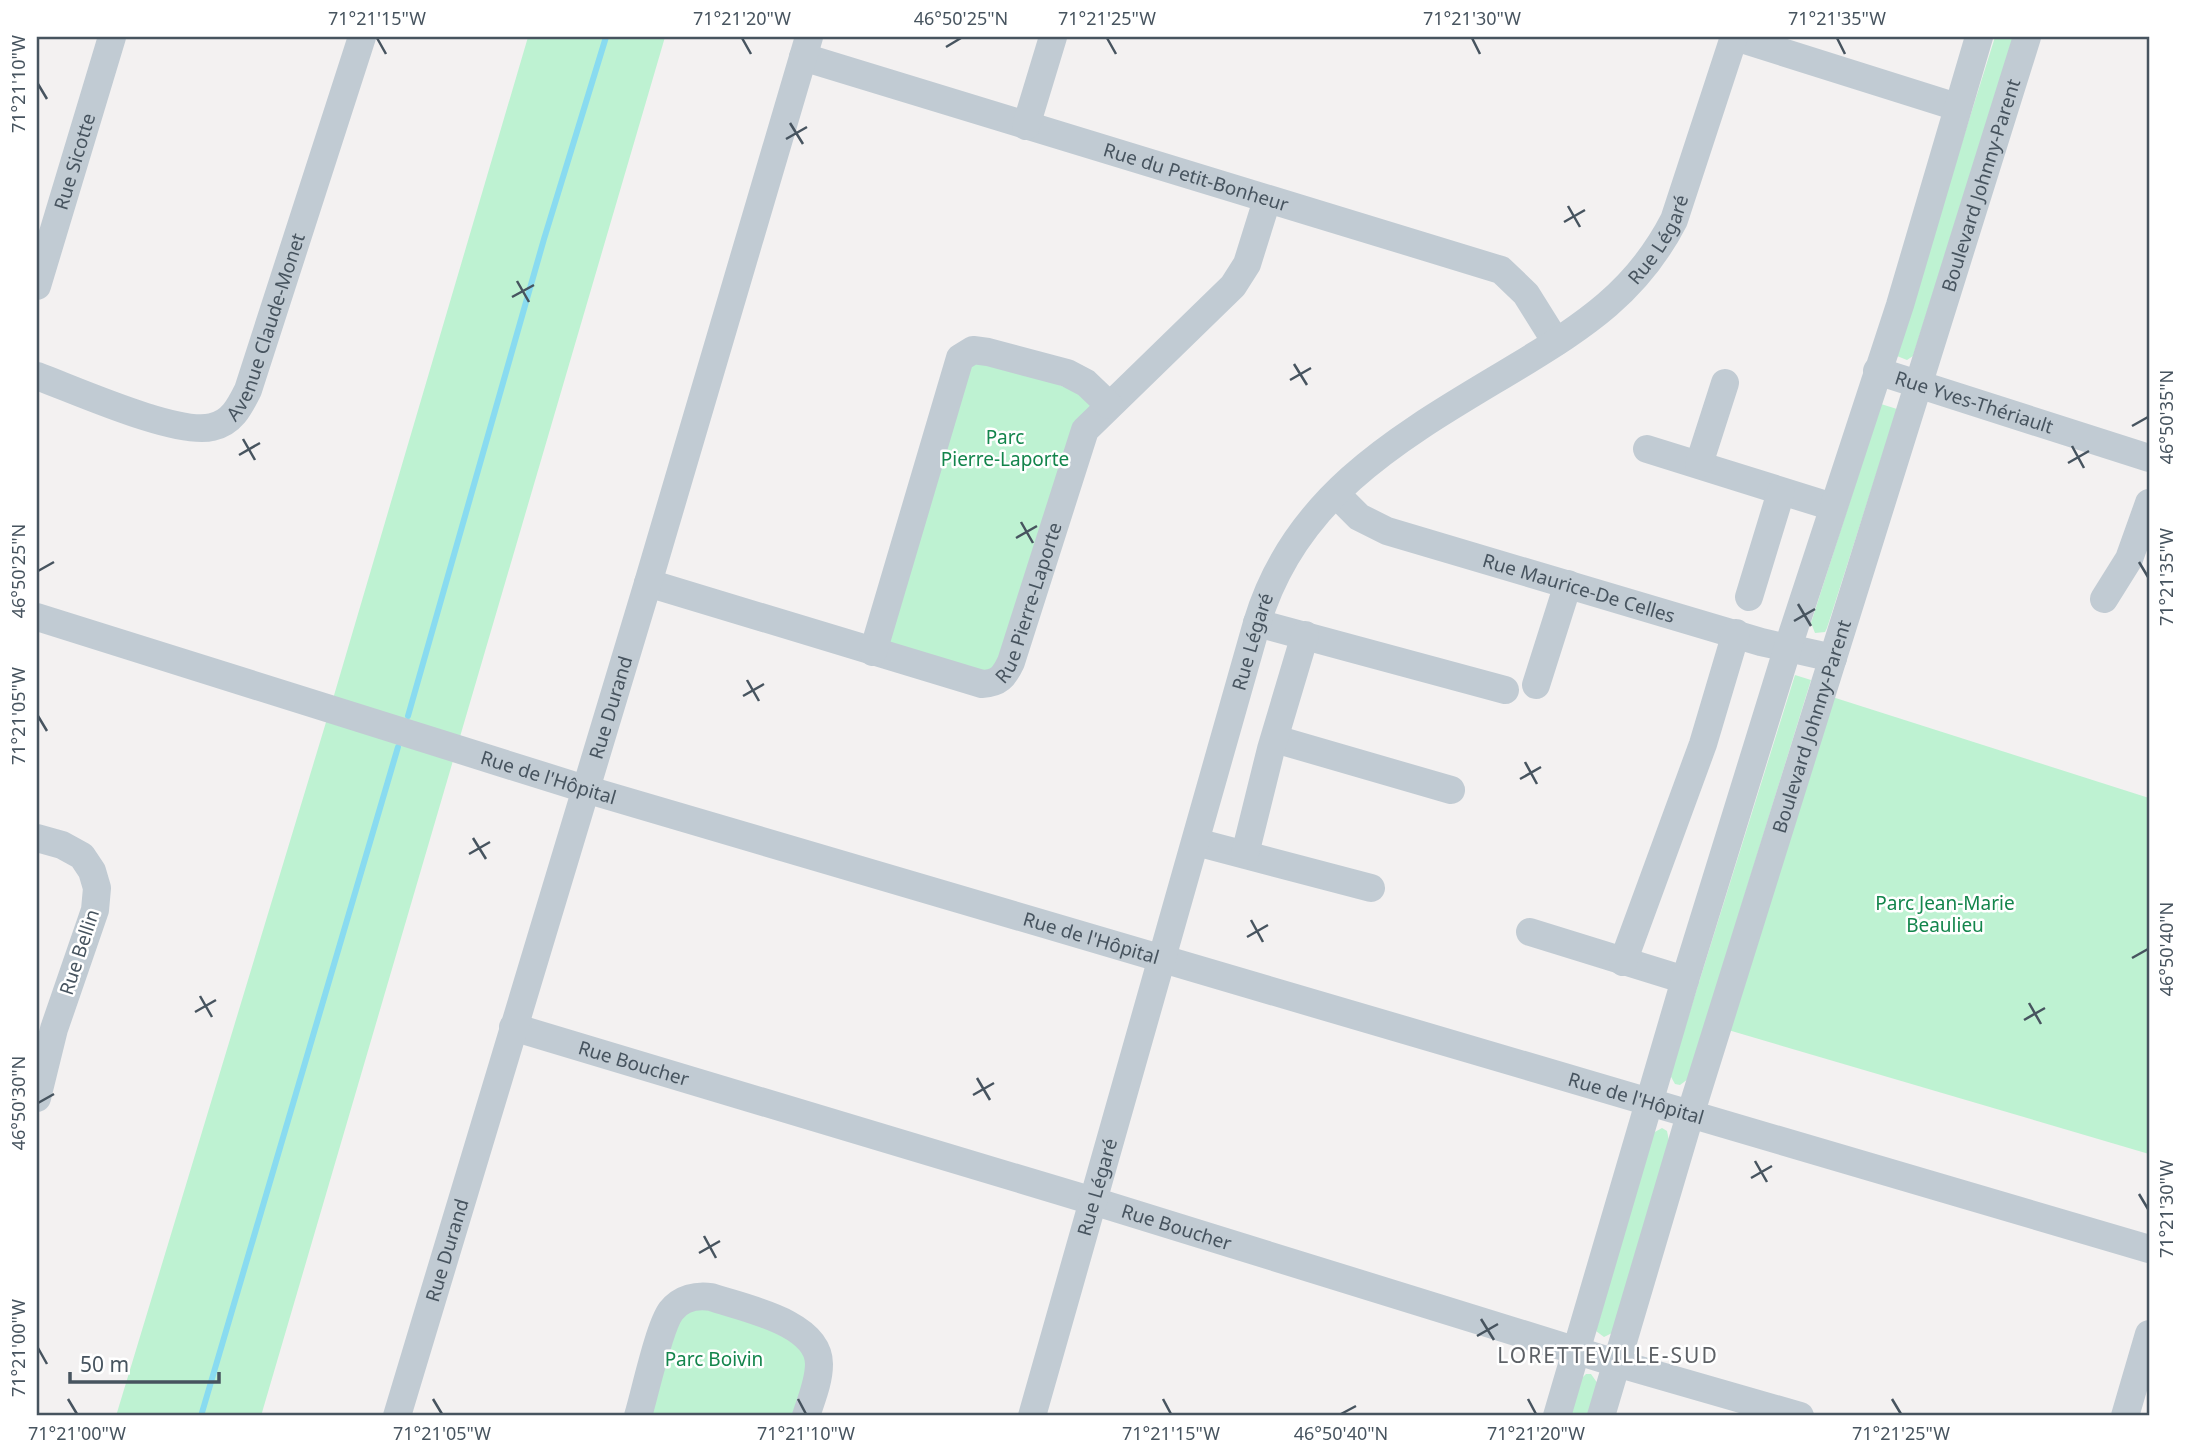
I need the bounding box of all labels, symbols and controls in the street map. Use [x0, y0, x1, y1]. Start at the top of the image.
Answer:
text: 71°21'15"W [328, 6, 426, 30]
text: 71°21'20"W [693, 6, 791, 30]
text: 46°50'25"N [914, 6, 1008, 30]
text: 71°21'25"W [1058, 6, 1156, 30]
text: 71°21'30"W [1423, 6, 1521, 30]
text: 71°21'35"W [1788, 6, 1886, 30]
text: 71°21'10"W [6, 35, 30, 133]
street label: Boulevard Johnny-Parent [1935, 75, 2026, 295]
street label: Rue Sicotte [48, 110, 101, 213]
street label: Rue du Petit-Bonheur [1100, 136, 1292, 217]
street label: Rue Légaré [1622, 191, 1694, 290]
street label: Avenue Claude-Monet [220, 230, 311, 426]
street label: Rue Yves-Thériault [1892, 365, 2057, 440]
text: 46°50'35"N [2154, 370, 2178, 464]
park label: Parc Pierre-Laporte [941, 424, 1069, 472]
street label: Rue Pierre-Laporte [989, 519, 1068, 689]
text: 46°50'25"N [6, 524, 30, 618]
text: 71°21'35"W [2154, 528, 2178, 626]
street label: Rue Maurice-De Celles [1480, 547, 1678, 629]
street label: Rue Légaré [1226, 589, 1279, 693]
street label: Boulevard Johnny-Parent [1766, 616, 1857, 836]
street label: Rue Durand [583, 653, 638, 762]
text: 71°21'05"W [6, 667, 30, 765]
street label: Rue de l'Hôpital [478, 744, 619, 810]
park label: Parc Jean-Marie Beaulieu [1875, 890, 2015, 938]
text: 46°50'40"N [2154, 902, 2178, 996]
street label: Rue Bellin [53, 906, 105, 998]
street label: Rue de l'Hôpital [1020, 906, 1162, 970]
street label: Rue Boucher [575, 1034, 692, 1092]
text: 46°50'30"N [6, 1056, 30, 1150]
street label: Rue de l'Hôpital [1565, 1066, 1707, 1130]
street label: Rue Légaré [1071, 1135, 1123, 1239]
text: 71°21'30"W [2154, 1160, 2178, 1258]
street label: Rue Durand [419, 1196, 475, 1305]
street label: Rue Boucher [1118, 1198, 1235, 1256]
text: 71°21'00"W [6, 1299, 30, 1397]
scale bar [70, 1341, 219, 1385]
district label: LORETTEVILLE-SUD [1497, 1341, 1719, 1369]
park label: Parc Boivin [665, 1346, 763, 1372]
text: 50 m [80, 1350, 129, 1378]
text: 71°21'00"W [28, 1421, 126, 1445]
text: 71°21'05"W [393, 1421, 491, 1445]
text: 71°21'10"W [757, 1421, 855, 1445]
text: 71°21'15"W [1122, 1421, 1220, 1445]
text: 46°50'40"N [1294, 1421, 1388, 1445]
text: 71°21'20"W [1487, 1421, 1585, 1445]
text: 71°21'25"W [1852, 1421, 1950, 1445]

